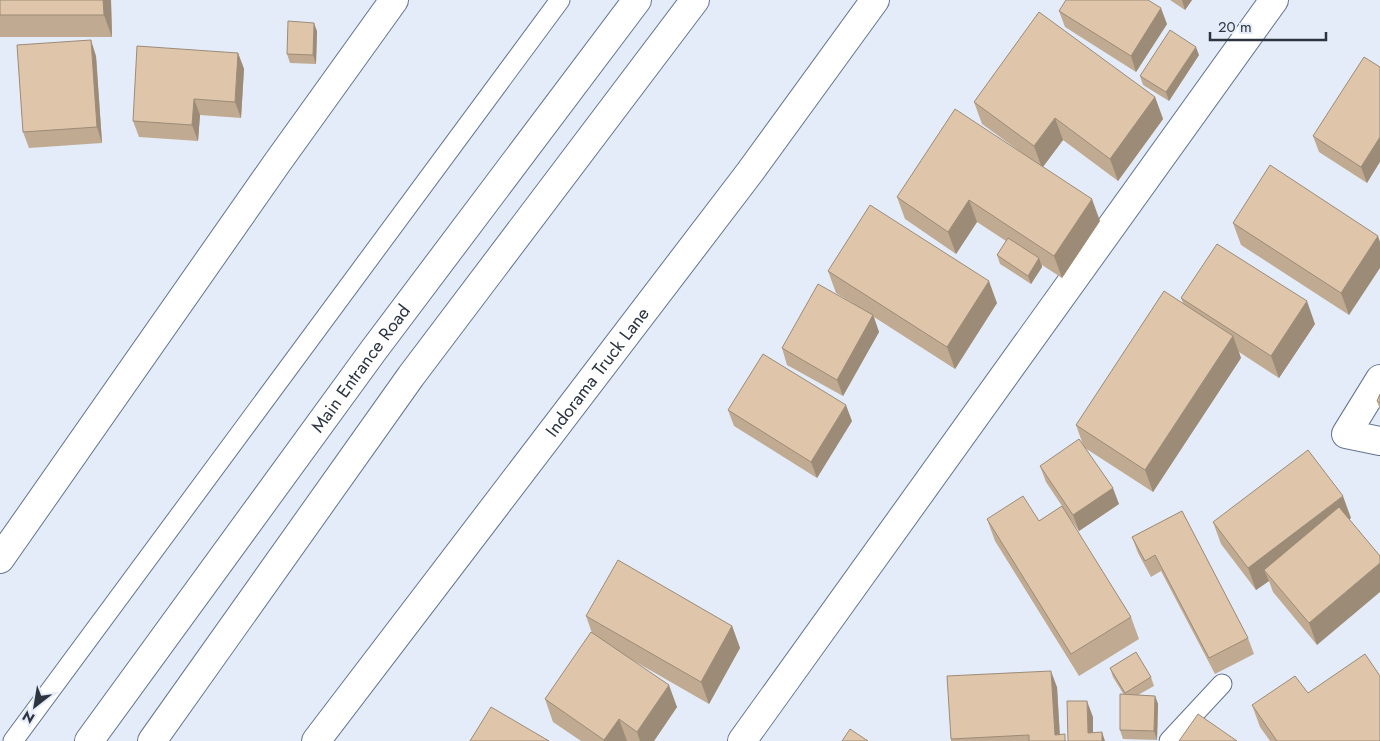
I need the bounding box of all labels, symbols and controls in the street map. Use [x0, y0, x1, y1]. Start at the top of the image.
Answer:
scale bar [1210, 10, 1326, 42]
text: 20 m [1218, 16, 1252, 38]
street label: Main Entrance Road [305, 299, 416, 438]
street label: Indorama Truck Lane [539, 302, 655, 442]
north arrow [10, 681, 60, 731]
text: N [18, 706, 38, 729]

